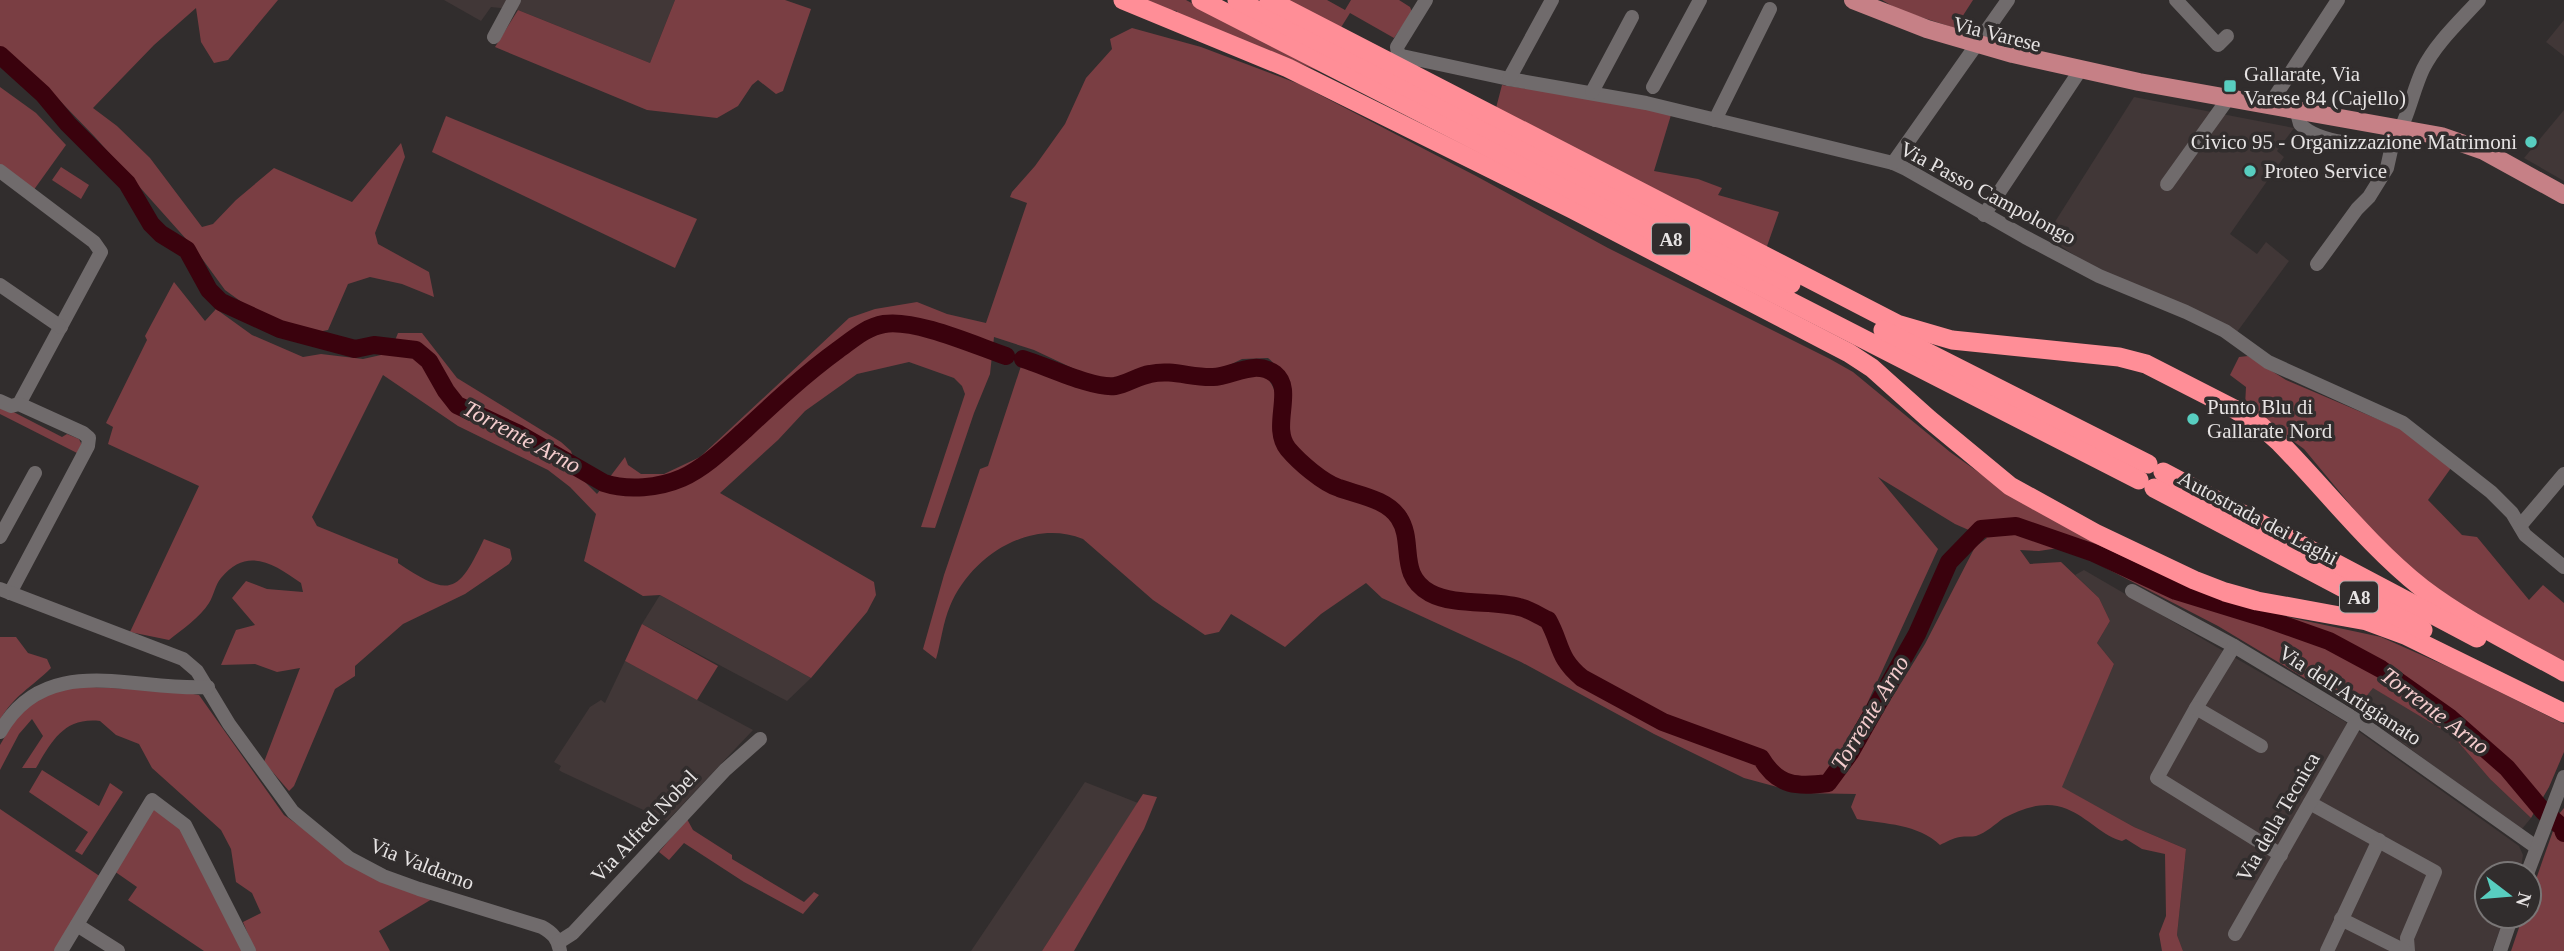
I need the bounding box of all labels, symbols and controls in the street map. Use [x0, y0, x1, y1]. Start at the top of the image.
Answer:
street label: Via Varese [1950, 11, 2044, 57]
place label: Gallarate, Via Varese 84 (Cajello) [2244, 62, 2406, 110]
marker: Gallarate, Via Varese 84 (Cajello) [2222, 78, 2238, 94]
place label: Civico 95 - Organizzazione Matrimoni [2191, 130, 2517, 154]
marker: Civico 95 - Organizzazione Matrimoni [2523, 134, 2539, 150]
street label: Via Passo Campolongo [1896, 136, 2080, 250]
place label: Proteo Service [2264, 159, 2387, 183]
marker: Proteo Service [2242, 163, 2258, 179]
road number: A8 [1652, 224, 1690, 255]
place label: Punto Blu di Gallarate Nord [2207, 395, 2333, 443]
water label: Torrente Arno [459, 396, 585, 478]
marker: Punto Blu di Gallarate Nord [2185, 411, 2201, 427]
street label: Autostrada dei Laghi [2174, 466, 2342, 570]
road number: A8 [2340, 582, 2378, 612]
street label: Via dell'Artigianato [2274, 640, 2426, 750]
water label: Torrente Arno [1826, 651, 1914, 775]
water label: Torrente Arno [2376, 662, 2494, 760]
street label: Via della Tecnica [2231, 748, 2325, 886]
street label: Via Alfred Nobel [586, 765, 702, 887]
street label: Via Valdarno [366, 833, 478, 895]
north arrow [2473, 860, 2543, 930]
text: N [2512, 890, 2536, 909]

